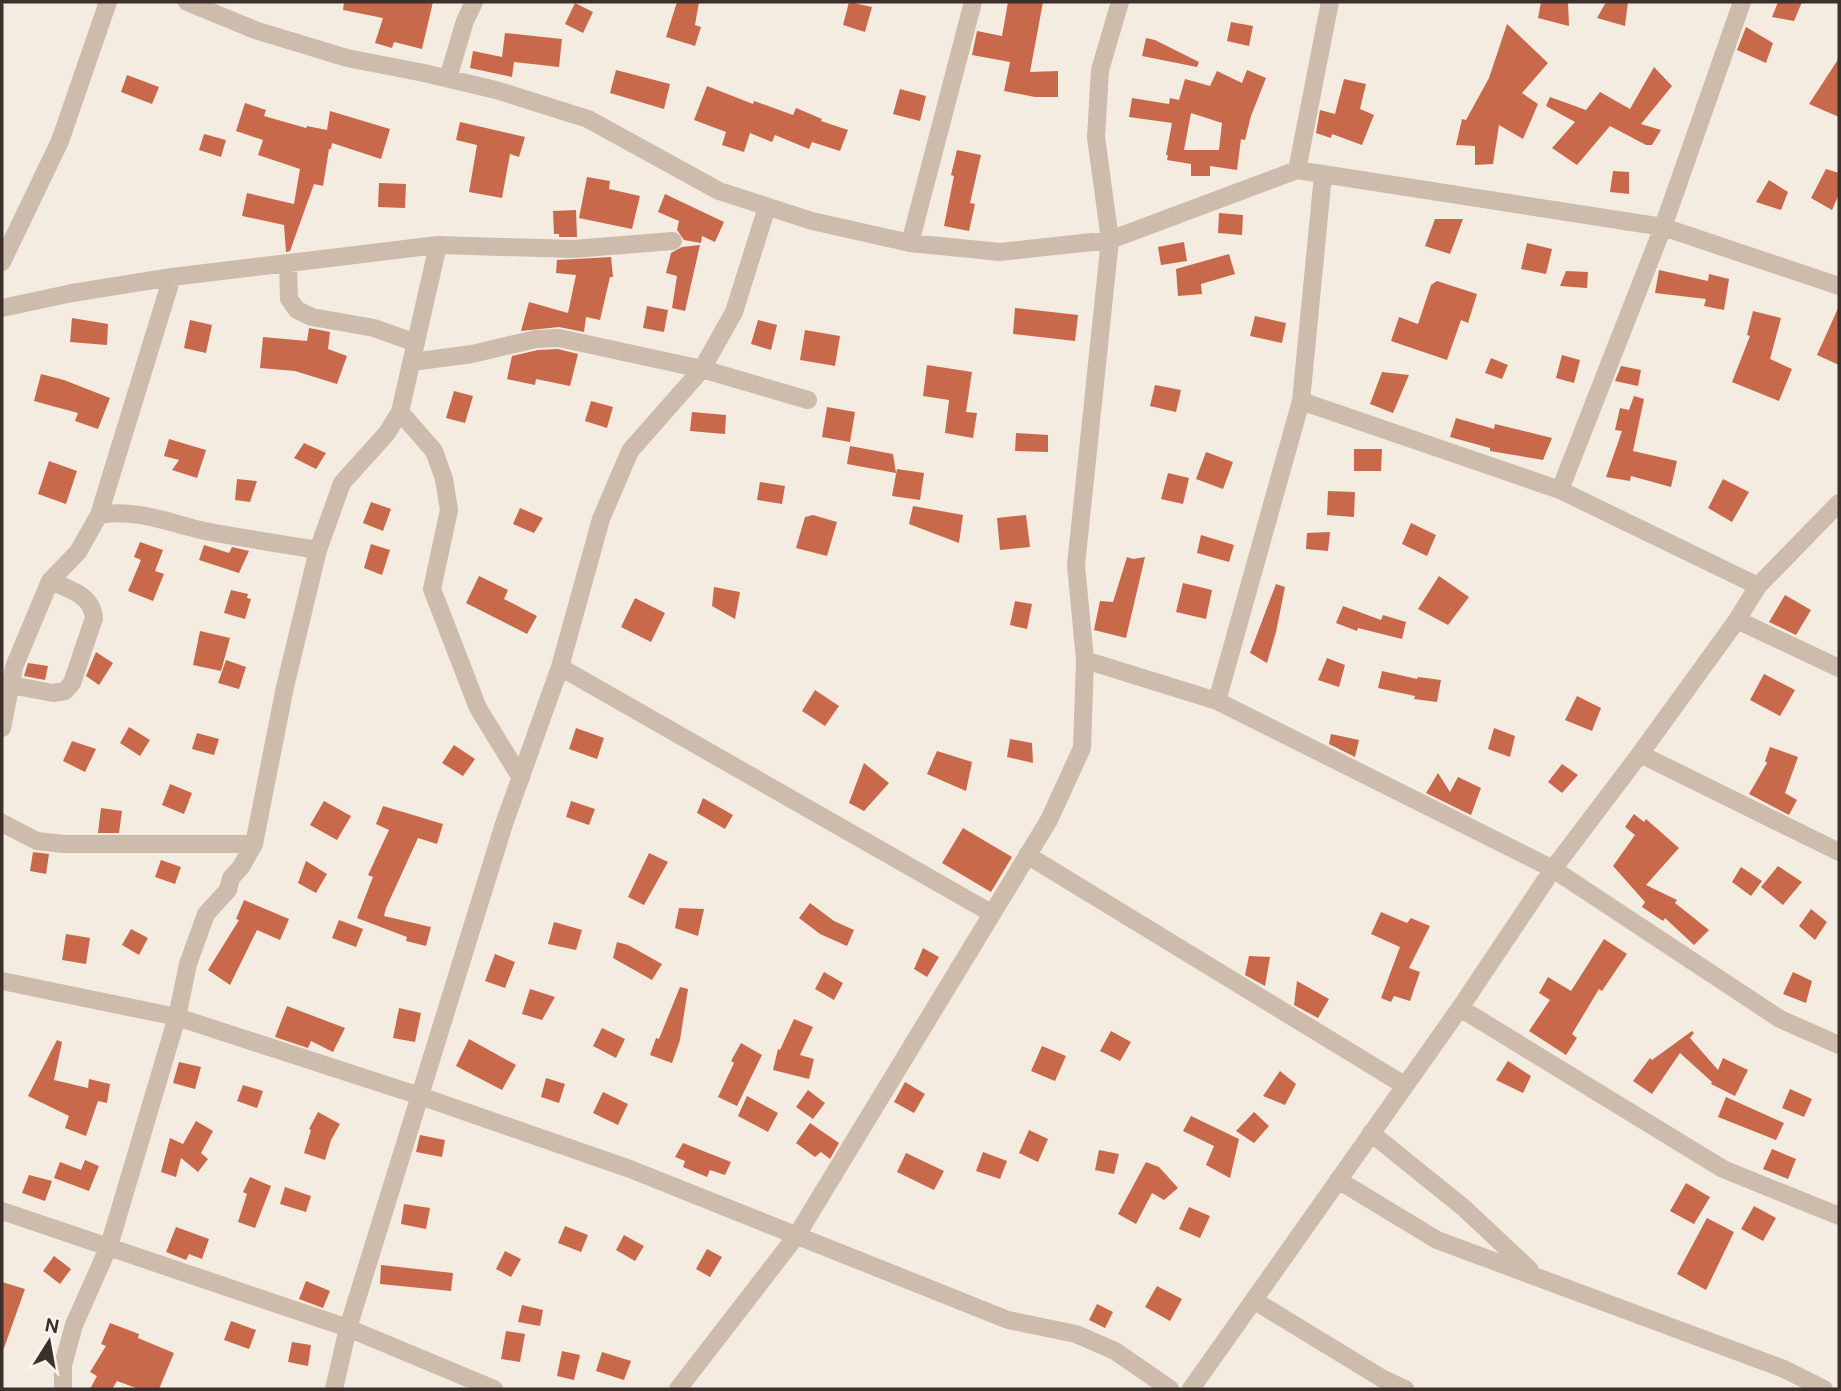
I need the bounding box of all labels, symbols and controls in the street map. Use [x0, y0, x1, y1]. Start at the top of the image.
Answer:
north arrow [14, 1307, 84, 1377]
text: N [43, 1312, 61, 1339]

